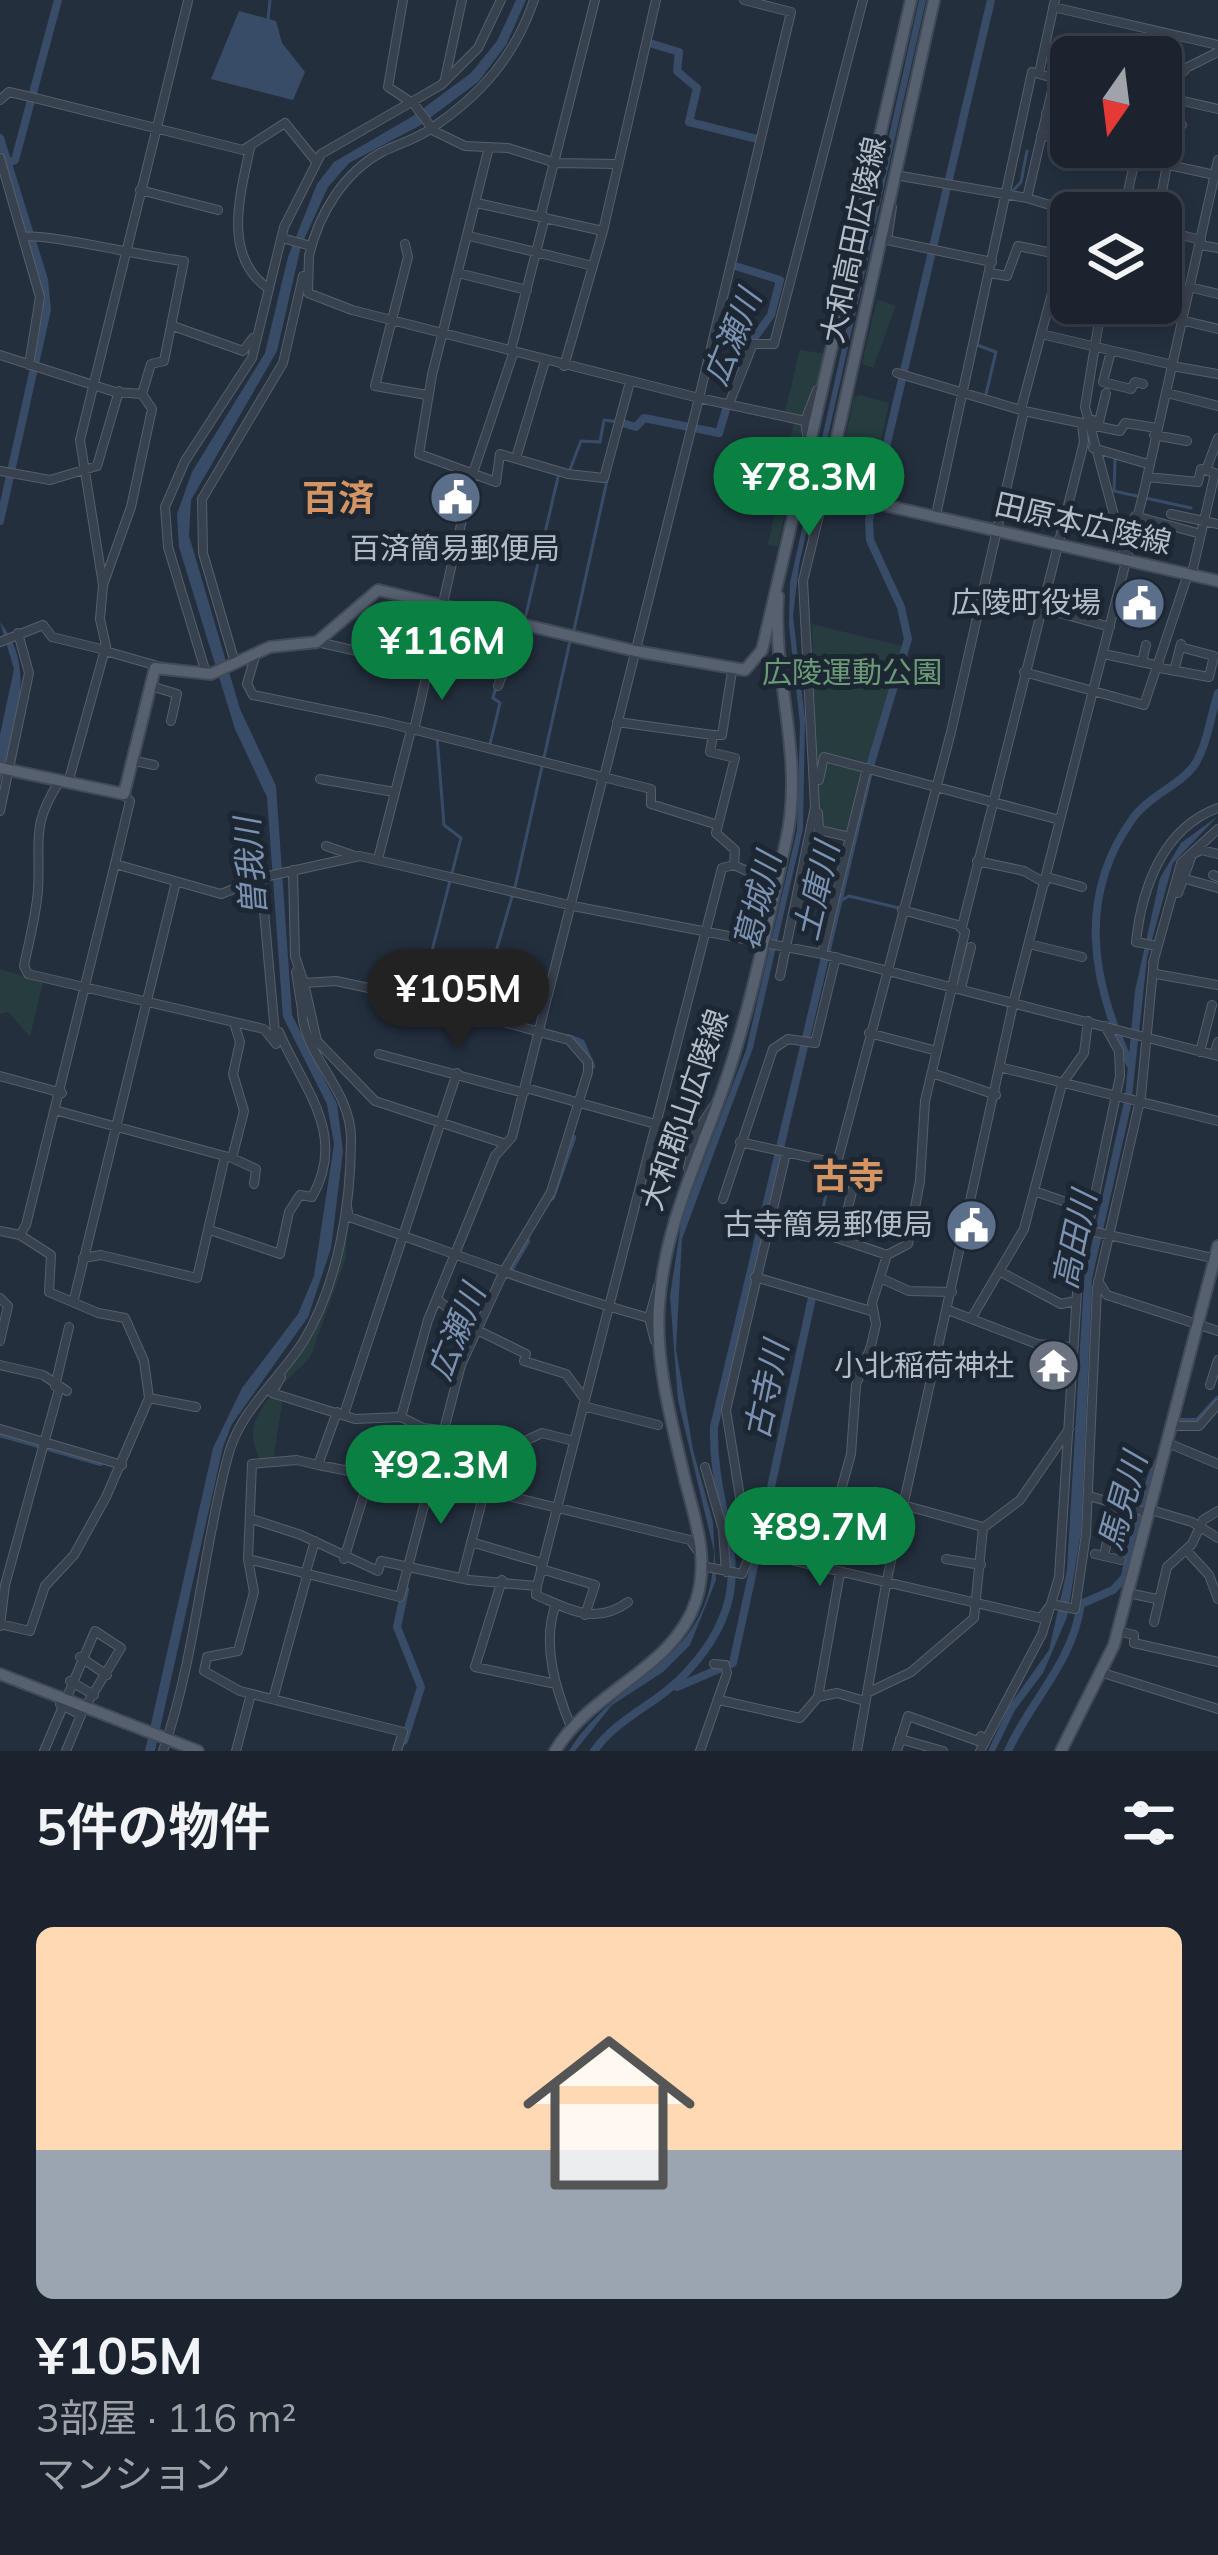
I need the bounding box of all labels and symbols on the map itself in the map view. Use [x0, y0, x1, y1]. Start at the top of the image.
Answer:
north arrow [1050, 36, 1182, 168]
street label: 大和高田広陵線 [813, 133, 893, 346]
water label: 広瀬川 [694, 280, 770, 390]
pin: ¥78.3M [711, 437, 907, 539]
public building icon: 百済簡易郵便局 [427, 469, 483, 525]
district label: 百済 [302, 475, 374, 520]
street label: 田原本広陵線 [991, 484, 1175, 562]
place label: 百済簡易郵便局 [350, 529, 560, 567]
public building icon: 広陵町役場 [1112, 575, 1168, 631]
place label: 広陵町役場 [951, 583, 1101, 621]
pin: ¥116M [358, 601, 526, 703]
park label: 広陵運動公園 [762, 653, 942, 691]
water label: 曽我川 [225, 813, 273, 918]
water label: 土庫川 [784, 835, 847, 944]
water label: 葛城川 [725, 845, 789, 954]
pin: ¥105M [374, 949, 542, 1051]
street label: 大和郡山広陵線 [632, 1004, 736, 1215]
district label: 古寺 [812, 1153, 884, 1198]
water label: 高田川 [1043, 1184, 1104, 1293]
public building icon: 古寺簡易郵便局 [944, 1197, 1000, 1253]
place label: 古寺簡易郵便局 [723, 1205, 933, 1243]
water label: 広瀬川 [418, 1275, 494, 1385]
water label: 古寺川 [735, 1334, 796, 1443]
temple icon: 小北稲荷神社 [1025, 1338, 1081, 1394]
place label: 小北稲荷神社 [834, 1346, 1014, 1384]
pin: ¥92.3M [343, 1425, 539, 1527]
water label: 馬見川 [1088, 1445, 1156, 1554]
pin: ¥89.7M [722, 1487, 918, 1589]

